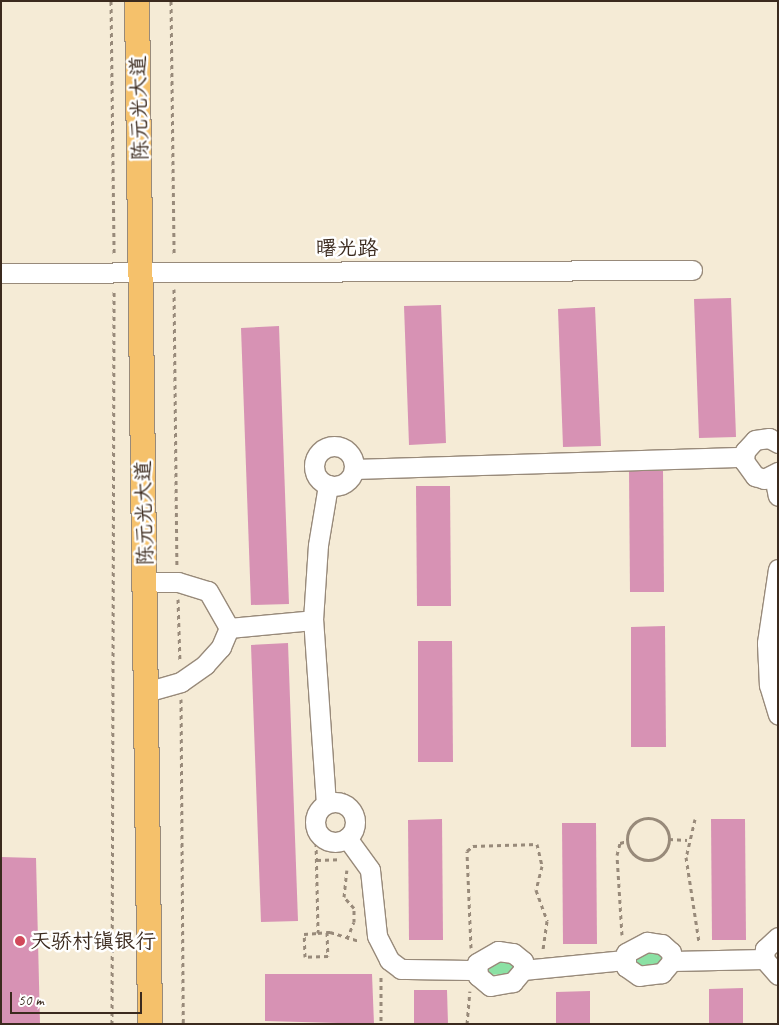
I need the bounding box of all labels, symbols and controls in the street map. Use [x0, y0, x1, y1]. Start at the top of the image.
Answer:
street label: 陈元光大道 [125, 55, 153, 161]
street label: 曙光路 [316, 235, 378, 261]
street label: 陈元光大道 [130, 460, 158, 566]
place label: 天骄村镇银行 [30, 928, 156, 954]
marker: 天骄村镇银行 [14, 935, 26, 947]
scale bar [12, 982, 145, 1014]
text: 50 m [18, 991, 44, 1010]

